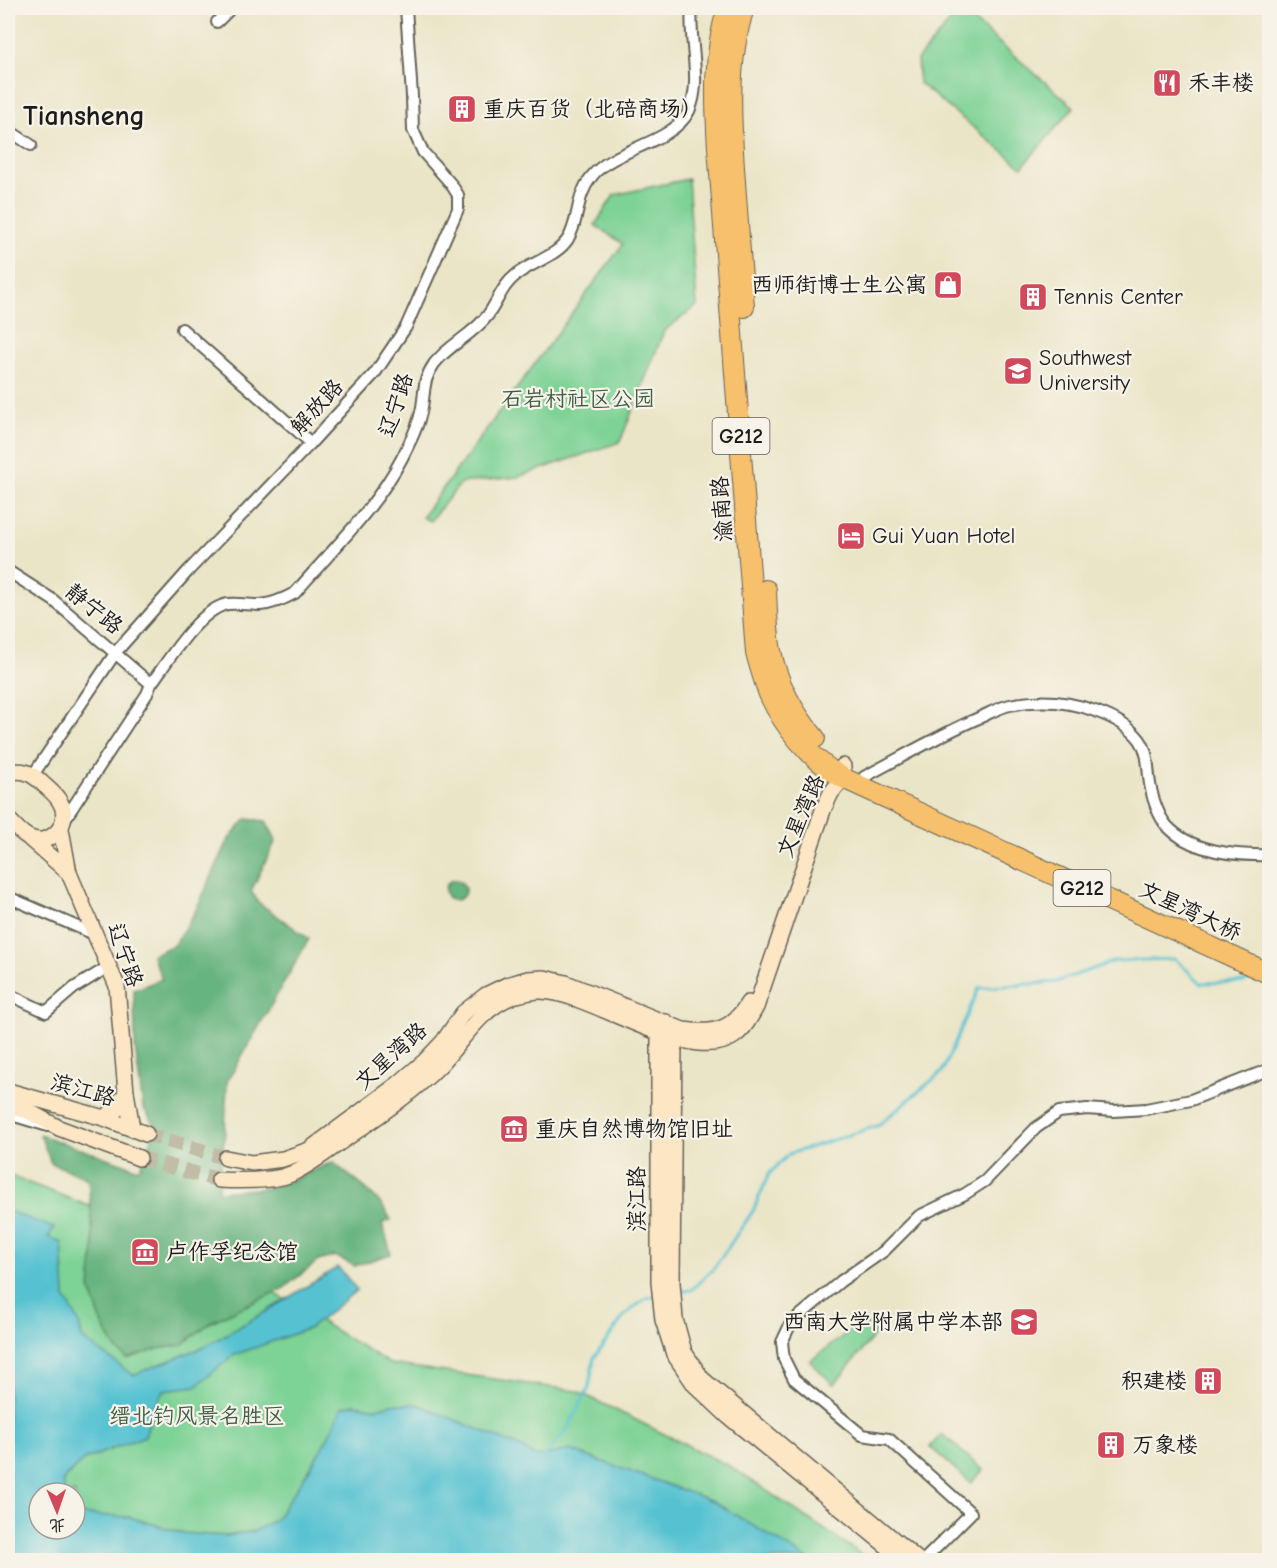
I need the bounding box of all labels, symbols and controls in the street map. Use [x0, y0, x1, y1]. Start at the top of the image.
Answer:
restaurant icon: 禾丰楼 [1151, 67, 1183, 99]
place label: 禾丰楼 [1188, 70, 1254, 96]
building icon: 重庆百货（北碚商场） [446, 93, 478, 125]
place label: 重庆百货（北碚商场） [483, 96, 703, 122]
district label: Tiansheng [23, 100, 145, 132]
shop icon: 西师街博士生公寓 [932, 269, 964, 301]
place label: 西师街博士生公寓 [751, 272, 927, 298]
building icon: Tennis Center [1017, 281, 1049, 313]
place label: Tennis Center [1054, 284, 1183, 310]
place label: Southwest University [1039, 345, 1132, 396]
school or university icon: Southwest University [1002, 355, 1034, 387]
street label: 辽宁路 [373, 370, 419, 440]
street label: 解放路 [285, 374, 349, 440]
park label: 石岩村社区公园 [501, 386, 655, 412]
road number: G212 [712, 418, 770, 454]
street label: 渝南路 [707, 475, 737, 543]
hotel icon: Gui Yuan Hotel [835, 520, 867, 552]
place label: Gui Yuan Hotel [872, 523, 1015, 549]
street label: 静宁路 [60, 578, 128, 640]
street label: 文星湾路 [772, 770, 830, 862]
road number: G212 [1054, 870, 1110, 906]
street label: 文星湾大桥 [1135, 876, 1245, 946]
street label: 辽宁路 [102, 920, 148, 990]
street label: 文星湾路 [350, 1017, 432, 1095]
street label: 滨江路 [48, 1068, 118, 1112]
museum icon: 重庆自然博物馆旧址 [498, 1113, 530, 1145]
place label: 重庆自然博物馆旧址 [535, 1116, 733, 1142]
street label: 滨江路 [624, 1166, 650, 1232]
museum icon: 卢作孚纪念馆 [129, 1236, 161, 1268]
place label: 卢作孚纪念馆 [166, 1239, 298, 1265]
school or university icon: 西南大学附属中学本部 [1008, 1306, 1040, 1338]
place label: 西南大学附属中学本部 [783, 1309, 1003, 1335]
building icon: 积建楼 [1192, 1365, 1224, 1397]
place label: 积建楼 [1121, 1368, 1187, 1394]
park label: 缙北钓风景名胜区 [109, 1403, 285, 1429]
building icon: 万象楼 [1095, 1429, 1127, 1461]
place label: 万象楼 [1132, 1432, 1198, 1458]
north arrow [27, 1481, 87, 1541]
text: 北 [49, 1516, 66, 1534]

